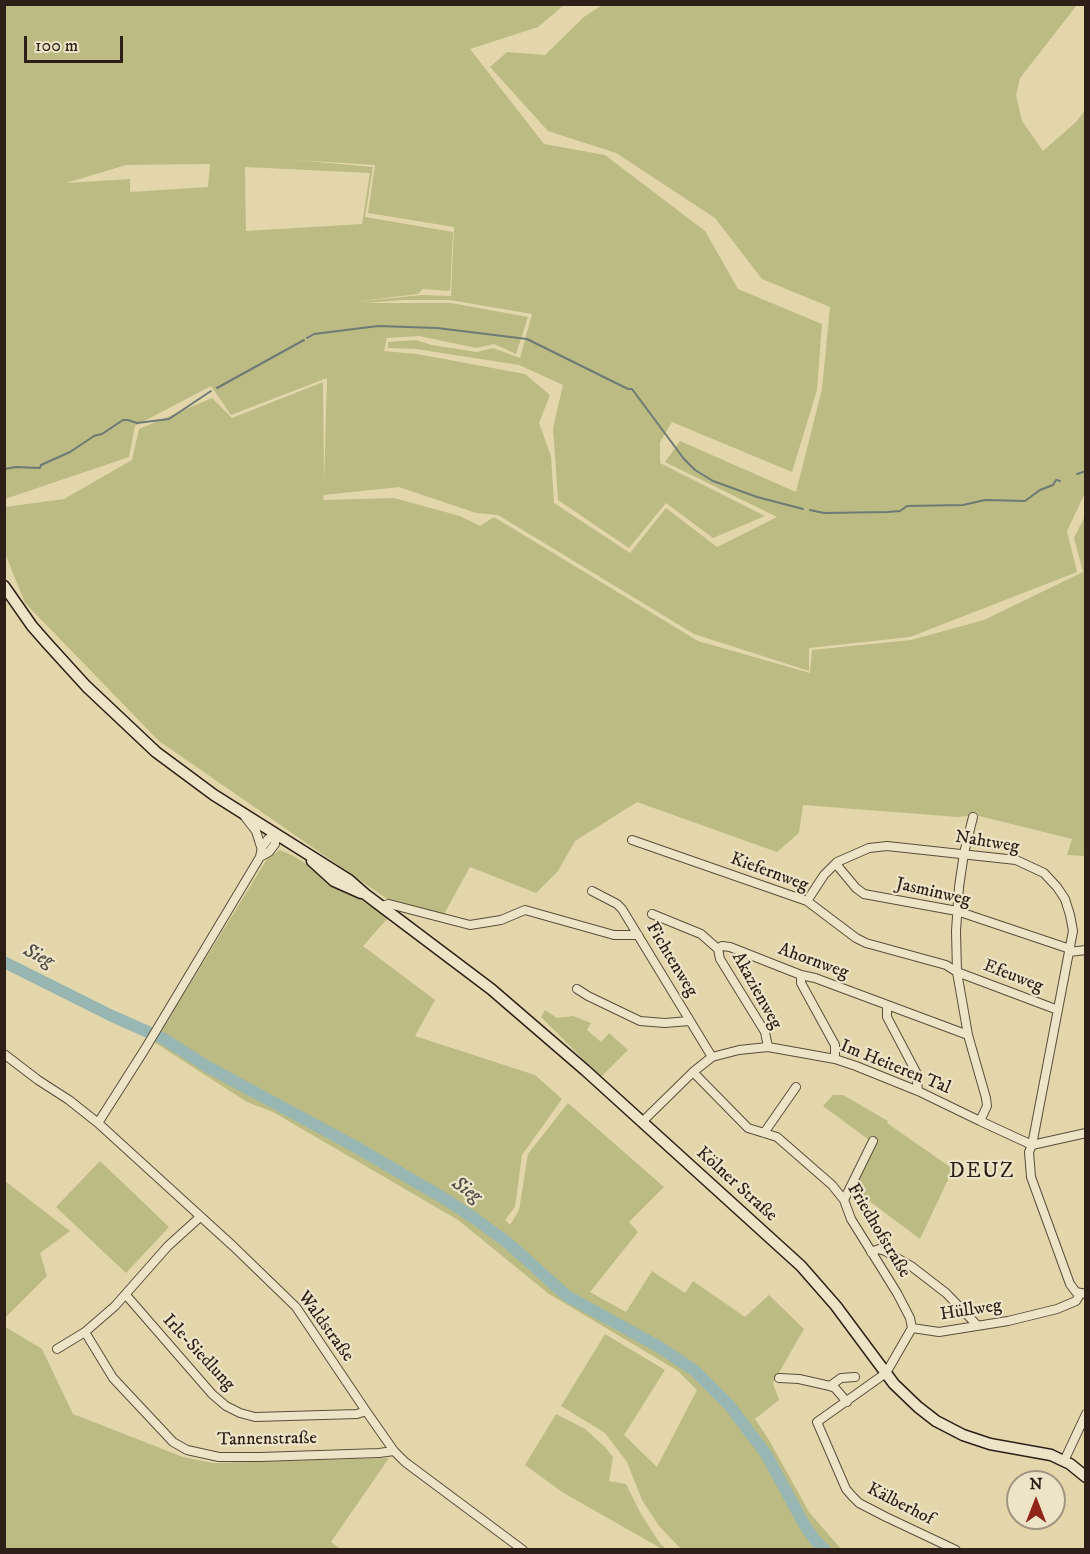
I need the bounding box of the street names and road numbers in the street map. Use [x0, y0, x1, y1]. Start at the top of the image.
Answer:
street label: Nahtweg [953, 827, 1021, 859]
street label: Kiefernweg [727, 849, 811, 897]
street label: Jasminweg [894, 874, 972, 912]
street label: Fichtenweg [640, 919, 702, 1001]
street label: Ahornweg [775, 939, 851, 985]
street label: Akazienweg [726, 949, 786, 1033]
street label: Efeuweg [980, 956, 1046, 998]
street label: Im Heiteren Tal [837, 1036, 953, 1100]
street label: Kölner Straße [691, 1143, 781, 1227]
street label: Friedhofstraße [841, 1180, 915, 1282]
street label: Waldstraße [292, 1288, 358, 1366]
street label: Hüllweg [939, 1295, 1003, 1327]
street label: Irle-Siedlung [157, 1310, 239, 1396]
street label: Tannenstraße [217, 1428, 317, 1452]
street label: Kälberhof [863, 1479, 937, 1531]

